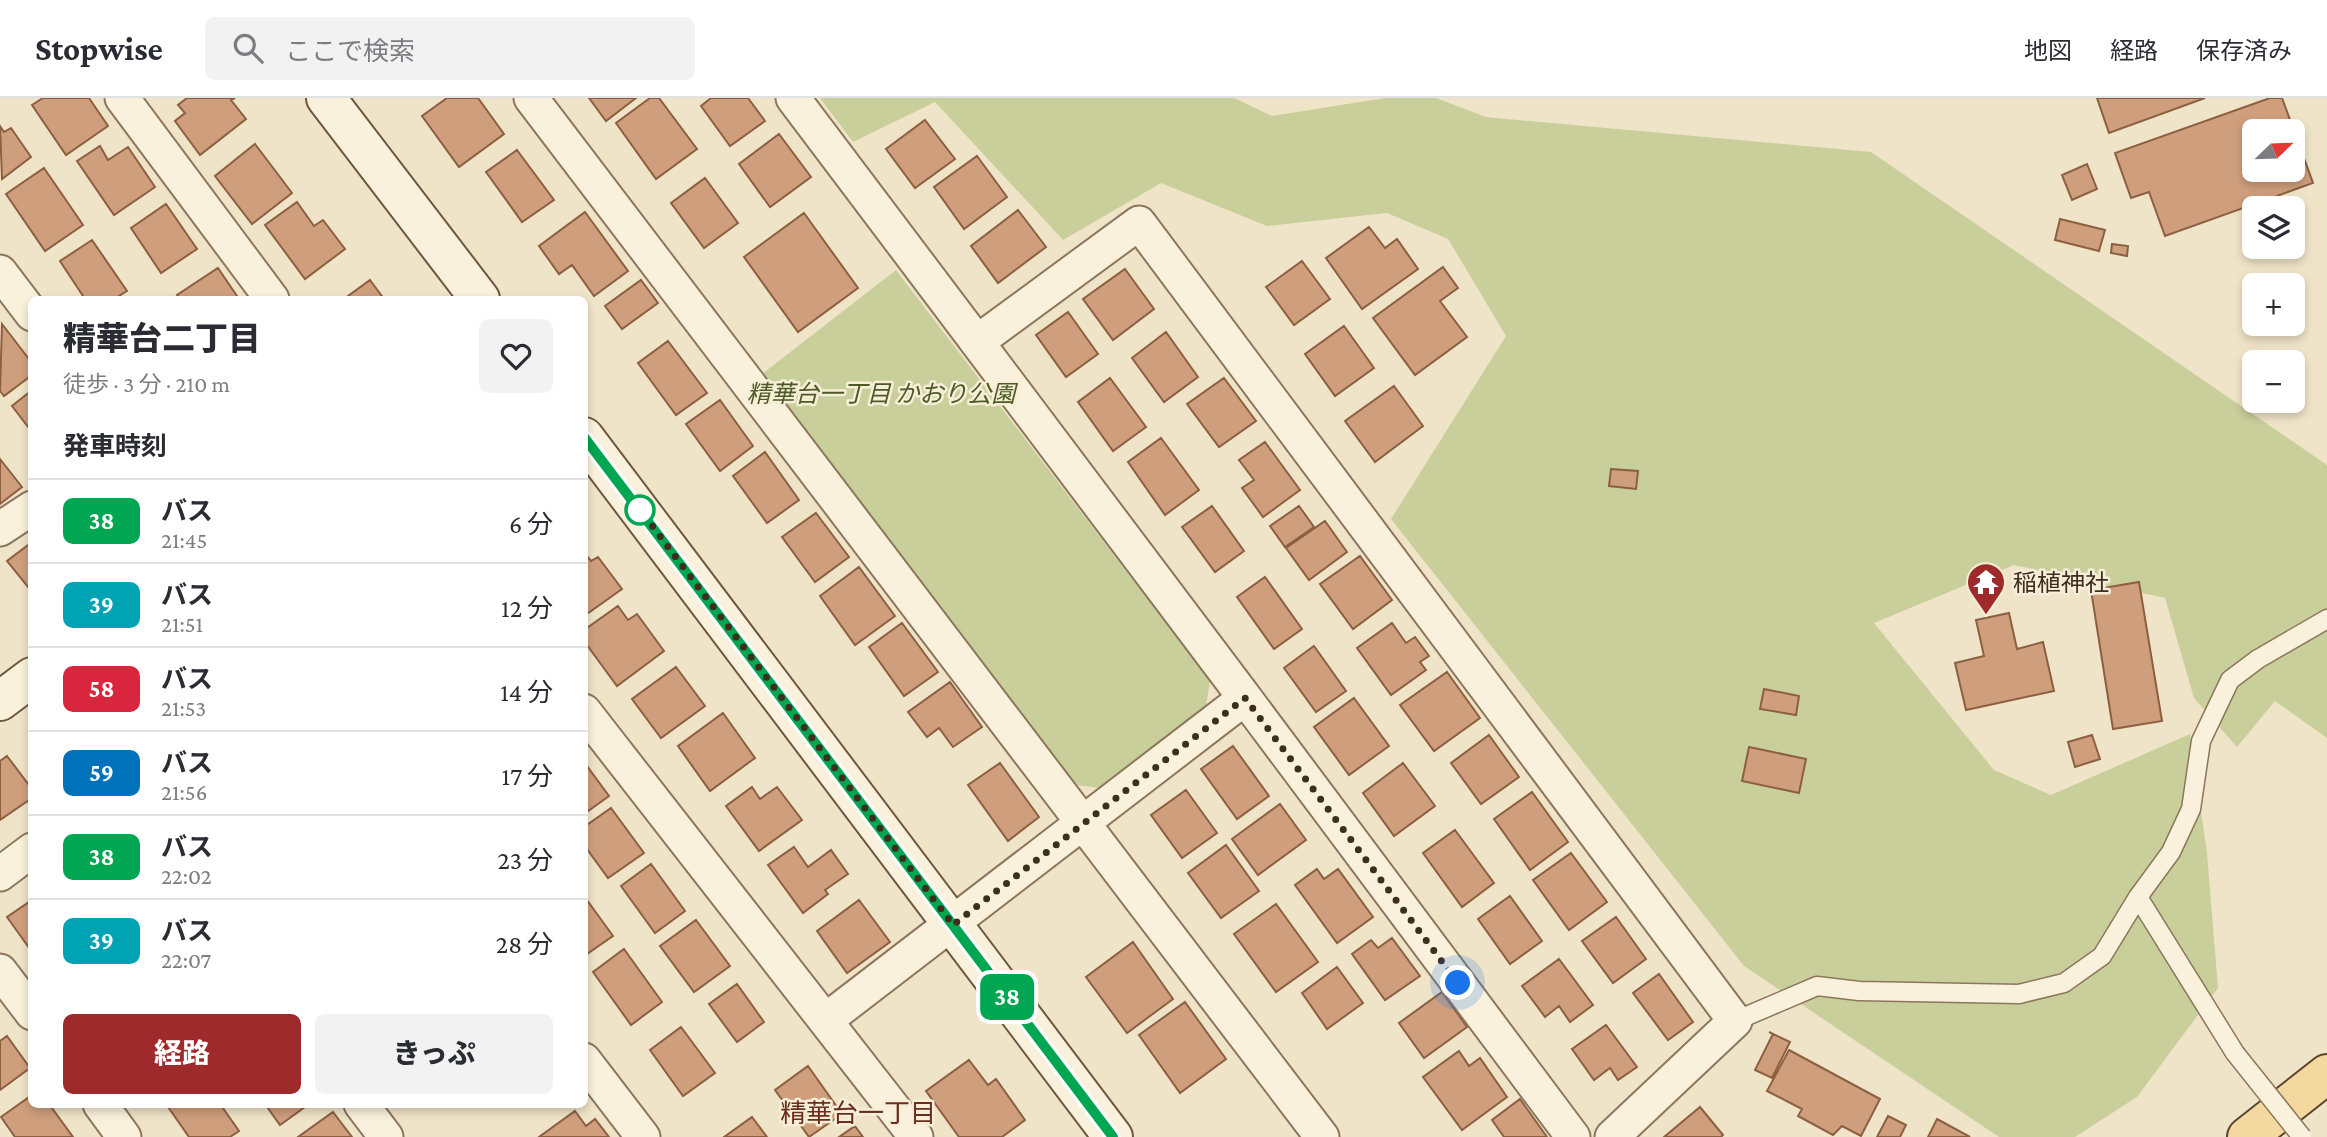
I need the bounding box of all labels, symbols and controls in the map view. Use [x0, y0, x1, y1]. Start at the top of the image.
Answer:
search box [205, 17, 695, 80]
icon: search [229, 29, 267, 67]
text: Stopwise [35, 30, 163, 67]
text: ここで検索 [285, 37, 415, 66]
text: 地図 [2024, 37, 2072, 64]
text: 経路 [2110, 37, 2158, 64]
text: 保存済み [2196, 37, 2292, 64]
north arrow [2242, 119, 2305, 182]
map controls [2242, 119, 2305, 413]
button: layers [2242, 196, 2305, 259]
button: + [2242, 273, 2305, 336]
button: heart [479, 319, 553, 393]
text: 精華台二丁目 [63, 320, 261, 357]
button: − [2242, 350, 2305, 413]
text: 徒歩 · 3 分 · 210 m [63, 371, 230, 397]
park label: 精華台一丁目 かおり公園 [747, 380, 1018, 407]
text: 発車時刻 [63, 432, 167, 461]
unlabelled marker [625, 495, 655, 525]
text: バス [161, 497, 213, 526]
text: 38 [89, 507, 114, 534]
text: 6 分 [509, 510, 553, 539]
text: 21:45 [161, 527, 207, 553]
temple icon: 稲植神社 [1965, 561, 2007, 616]
place label: 稲植神社 [2013, 569, 2109, 596]
text: バス [161, 581, 213, 610]
text: 39 [89, 591, 114, 618]
text: 12 分 [501, 594, 553, 623]
text: 21:51 [161, 611, 203, 637]
text: バス [161, 665, 213, 694]
text: 58 [89, 675, 114, 702]
text: 14 分 [500, 678, 553, 707]
text: 21:53 [161, 695, 206, 721]
text: バス [161, 749, 213, 778]
text: 59 [89, 759, 114, 786]
text: 17 分 [502, 762, 553, 791]
text: 21:56 [161, 779, 207, 805]
text: バス [161, 833, 213, 862]
text: 38 [89, 843, 114, 870]
text: 23 分 [497, 846, 553, 875]
text: 22:02 [161, 863, 212, 889]
text: バス [161, 917, 213, 946]
text: 39 [89, 927, 114, 954]
text: 28 分 [496, 930, 553, 959]
text: 22:07 [161, 947, 211, 973]
your location [1440, 965, 1475, 1000]
line badge: 38 [976, 974, 1038, 1020]
text: 38 [994, 983, 1020, 1010]
button: 経路 [63, 1014, 301, 1094]
button: きっぷ [315, 1014, 553, 1094]
district label: 精華台一丁目 [780, 1099, 936, 1128]

